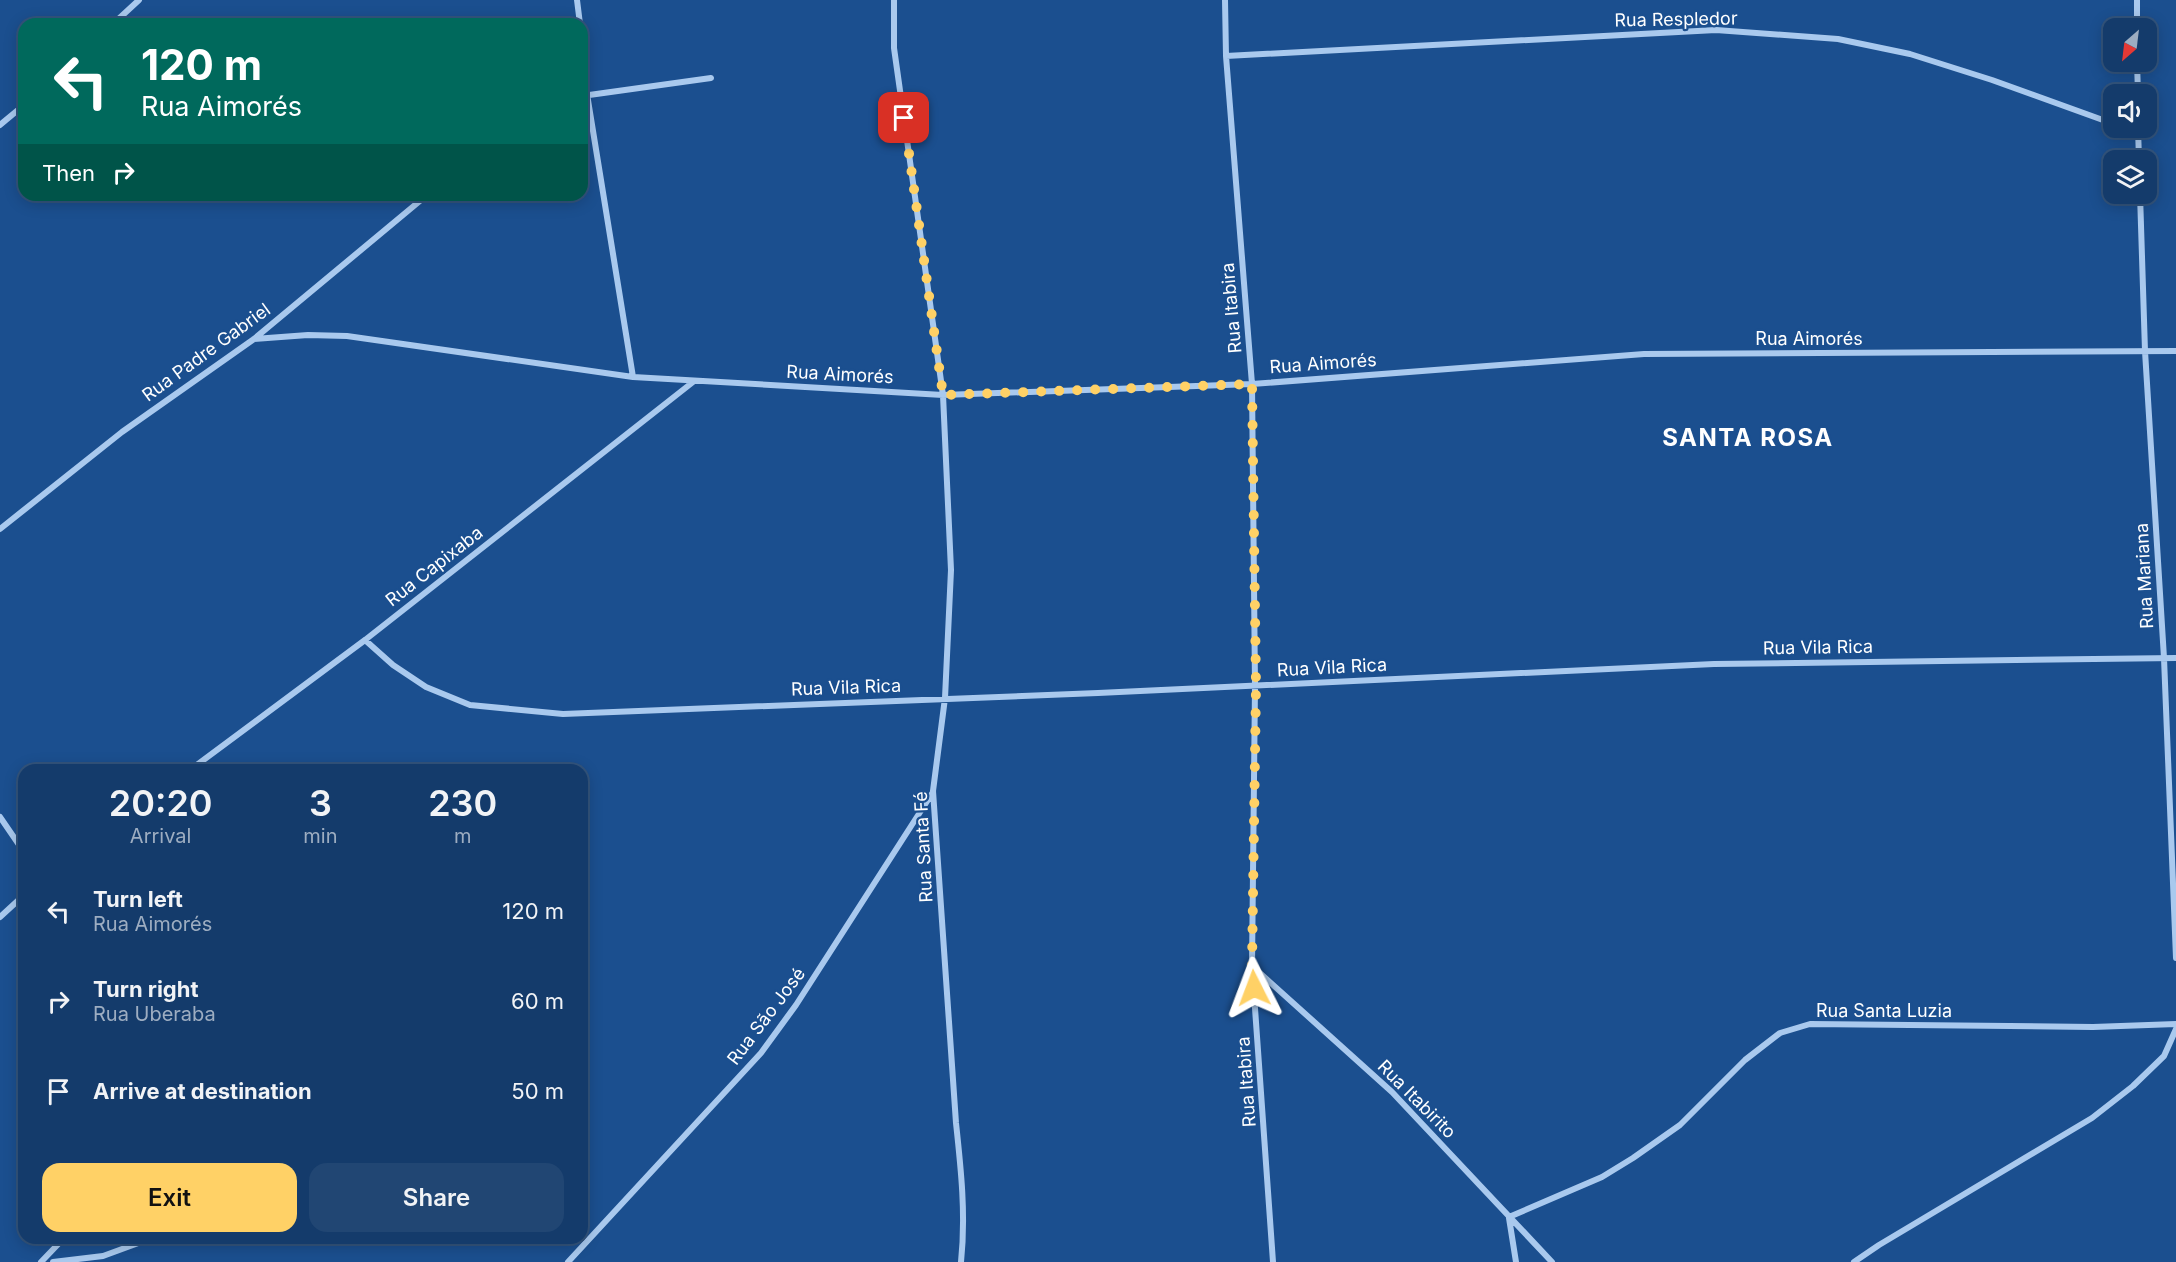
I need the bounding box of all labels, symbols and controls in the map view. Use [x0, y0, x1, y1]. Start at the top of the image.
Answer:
street label: Rua Respledor [1614, 7, 1738, 31]
north arrow [2103, 18, 2157, 72]
map controls [2103, 18, 2157, 204]
text: 120 m [141, 39, 262, 90]
icon: left [42, 42, 120, 120]
button: sound [2103, 84, 2157, 138]
text: Rua Aimorés [141, 90, 302, 123]
pin [878, 92, 929, 143]
icon: arrive [887, 101, 920, 134]
button: layers [2103, 150, 2157, 204]
icon: right [107, 156, 140, 189]
text: Then [42, 160, 95, 186]
street label: Rua Itabira [1217, 262, 1245, 354]
street label: Rua Padre Gabriel [138, 299, 274, 405]
street label: Rua Aimorés [1755, 328, 1863, 349]
street label: Rua Aimorés [1269, 349, 1377, 377]
street label: Rua Aimorés [786, 361, 894, 387]
district label: SANTA ROSA [1662, 423, 1834, 452]
street label: Rua Capixaba [381, 522, 487, 610]
street label: Rua Mariana [2131, 523, 2157, 629]
street label: Rua Vila Rica [1763, 636, 1873, 658]
street label: Rua Vila Rica [1276, 654, 1388, 680]
street label: Rua Vila Rica [791, 675, 901, 699]
text: 20:20 [109, 781, 213, 825]
text: 3 [309, 781, 332, 825]
text: 230 [428, 781, 497, 825]
street label: Rua Santa Fé [910, 791, 936, 903]
text: Arrival [130, 824, 191, 848]
text: min [303, 824, 337, 848]
text: m [454, 824, 472, 848]
text: Turn left [93, 886, 183, 912]
icon: left [42, 895, 75, 928]
text: 120 m [502, 898, 564, 924]
text: Rua Aimorés [93, 912, 212, 936]
position arrow [1222, 956, 1286, 1020]
street label: Rua São José [723, 963, 809, 1069]
text: Turn right [93, 976, 199, 1002]
icon: right [42, 985, 75, 1018]
text: 60 m [511, 988, 564, 1014]
street label: Rua Santa Luzia [1816, 1000, 1952, 1021]
text: Rua Uberaba [93, 1002, 216, 1026]
street label: Rua Itabira [1232, 1036, 1260, 1128]
street label: Rua Itabirito [1374, 1056, 1460, 1142]
icon: arrive [42, 1075, 75, 1108]
text: Arrive at destination [93, 1078, 312, 1104]
text: 50 m [511, 1078, 564, 1104]
button: Exit [42, 1163, 297, 1232]
button: Share [309, 1163, 564, 1232]

